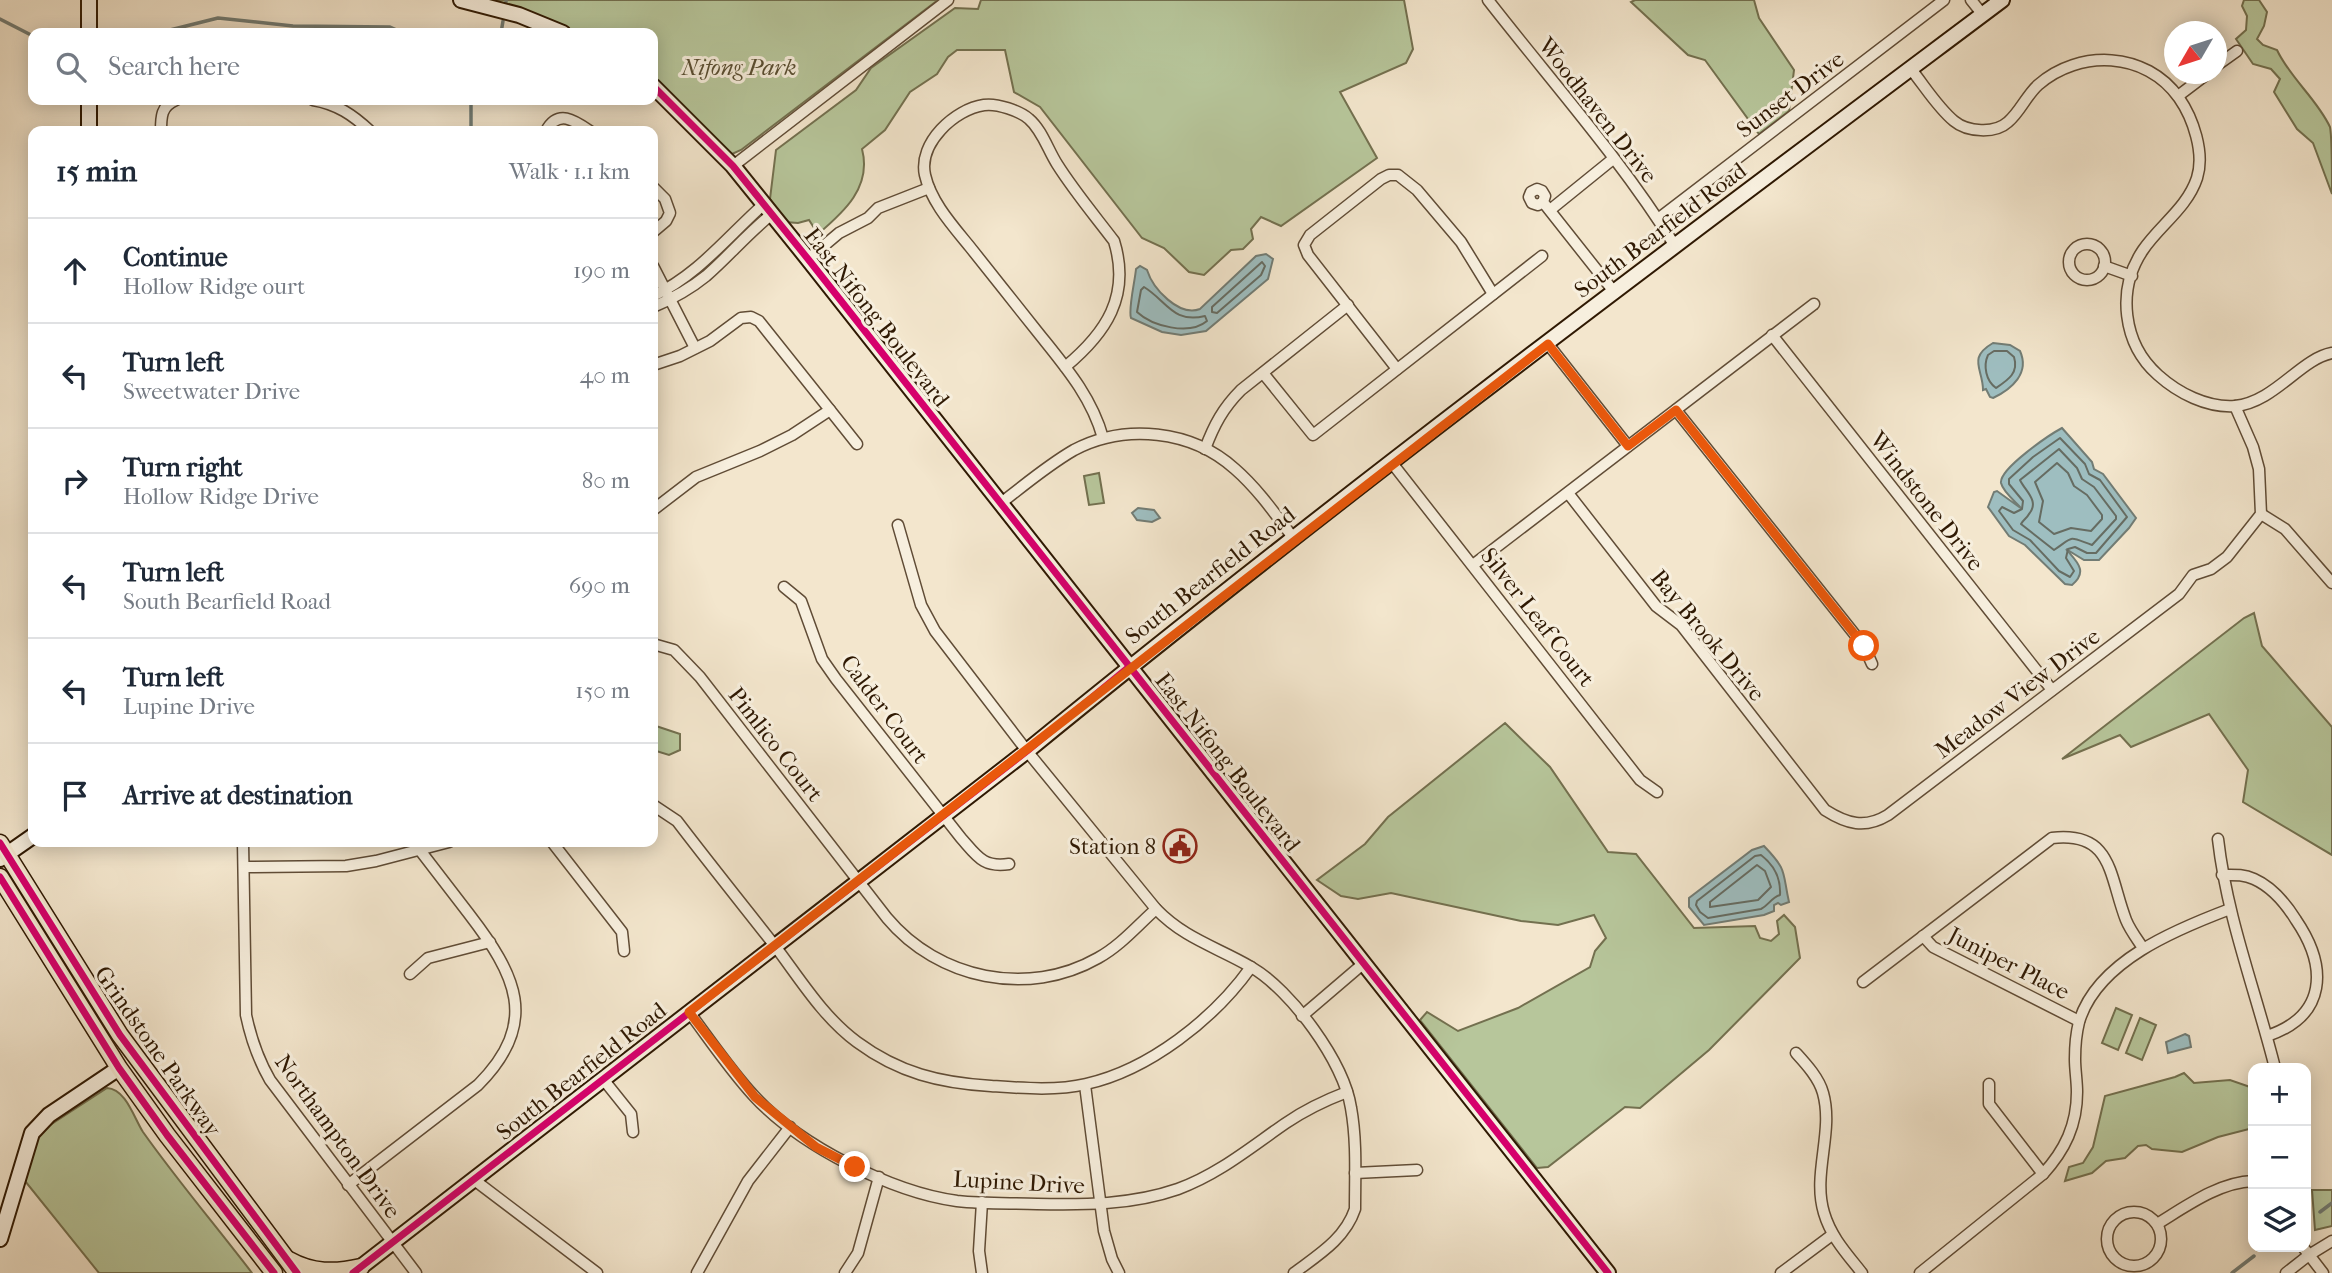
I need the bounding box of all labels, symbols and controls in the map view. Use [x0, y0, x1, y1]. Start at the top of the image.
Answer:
north arrow [2164, 21, 2227, 84]
search box [28, 28, 658, 105]
street label: Woodhaven Drive [1532, 31, 1663, 188]
street label: Sunset Drive [1731, 45, 1849, 144]
icon: search [52, 48, 90, 86]
text: Search here [108, 51, 240, 82]
park label: Nifong Park [680, 54, 797, 81]
text: 15 min [56, 154, 137, 189]
street label: South Bearfield Road [1569, 157, 1752, 304]
text: Walk · 1.1 km [509, 158, 630, 185]
street label: East Nifong Boulevard [798, 222, 955, 413]
text: Continue [123, 242, 228, 273]
icon: ahead [56, 252, 94, 290]
text: 190 m [573, 257, 630, 284]
text: Hollow Ridge ourt [123, 273, 305, 300]
text: Turn left [123, 347, 224, 378]
icon: left [56, 357, 94, 395]
text: 40 m [580, 362, 630, 389]
text: Sweetwater Drive [123, 378, 300, 405]
street label: Windstone Drive [1863, 426, 1989, 576]
text: Turn right [123, 452, 243, 483]
icon: right [56, 462, 94, 500]
text: 80 m [582, 467, 630, 494]
text: Hollow Ridge Drive [123, 483, 319, 510]
street label: South Bearfield Road [1120, 500, 1301, 650]
street label: Silver Leaf Court [1475, 543, 1600, 692]
text: Turn left [123, 557, 224, 588]
street label: Bay Brook Drive [1645, 564, 1770, 706]
icon: left [56, 567, 94, 605]
text: 690 m [569, 572, 630, 599]
text: South Bearfield Road [123, 588, 331, 615]
street label: Meadow View Drive [1929, 623, 2105, 764]
route start [1848, 630, 1879, 661]
street label: Calder Court [835, 650, 934, 769]
text: Turn left [123, 662, 224, 693]
street label: East Nifong Boulevard [1149, 667, 1306, 858]
icon: left [56, 672, 94, 710]
text: 150 m [575, 677, 630, 704]
street label: Pimlico Court [723, 682, 829, 807]
text: Lupine Drive [123, 693, 255, 720]
icon: arrive [56, 777, 94, 815]
text: Arrive at destination [123, 780, 353, 811]
public building icon: Station 8 [1161, 827, 1199, 865]
place label: Station 8 [1069, 833, 1156, 860]
street label: Juniper Place [1942, 920, 2074, 1006]
street label: Grindstone Parkway [89, 961, 227, 1142]
street label: South Bearfield Road [491, 996, 672, 1146]
street label: Northampton Drive [269, 1049, 406, 1224]
map controls [2248, 1063, 2311, 1252]
button: + [2248, 1063, 2311, 1126]
button: − [2248, 1126, 2311, 1189]
route end [839, 1151, 870, 1182]
street label: Lupine Drive [952, 1166, 1085, 1199]
button: layers [2248, 1189, 2311, 1252]

